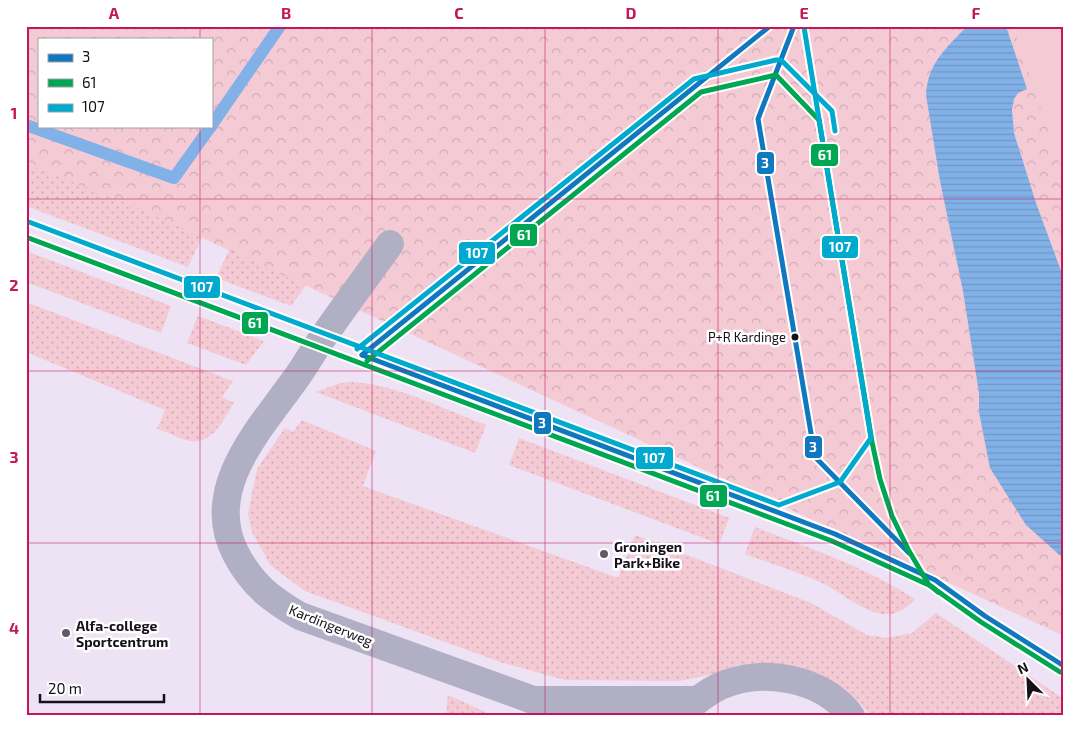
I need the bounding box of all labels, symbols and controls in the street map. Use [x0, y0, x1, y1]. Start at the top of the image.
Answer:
text: A [109, 3, 120, 22]
text: B [281, 3, 291, 22]
text: C [454, 3, 464, 22]
text: D [626, 3, 637, 22]
text: E [799, 3, 809, 22]
text: F [972, 3, 981, 22]
legend [38, 38, 212, 128]
text: 3 [82, 47, 90, 65]
text: 61 [82, 73, 97, 91]
text: 107 [82, 97, 105, 115]
text: 1 [11, 103, 17, 122]
line badge: 61 [810, 143, 839, 167]
text: 61 [818, 146, 832, 163]
line badge: 3 [756, 151, 775, 175]
text: 3 [761, 154, 769, 171]
line badge: 61 [509, 223, 538, 247]
text: 61 [517, 226, 531, 243]
line badge: 107 [821, 235, 859, 259]
text: 107 [829, 238, 852, 255]
line badge: 107 [458, 241, 496, 265]
text: 107 [466, 244, 489, 261]
text: 2 [9, 275, 19, 294]
line badge: 107 [183, 275, 221, 299]
text: 107 [191, 278, 214, 295]
line badge: 61 [241, 311, 269, 335]
text: 61 [248, 314, 262, 331]
place label: P+R Kardinge [708, 329, 786, 345]
marker: P+R Kardinge [790, 332, 800, 342]
line badge: 3 [533, 411, 552, 435]
text: 3 [538, 414, 546, 431]
line badge: 3 [804, 435, 823, 459]
text: 3 [809, 438, 817, 455]
line badge: 107 [635, 446, 674, 470]
text: 3 [9, 447, 19, 466]
text: 107 [643, 449, 666, 466]
line badge: 61 [699, 484, 728, 508]
text: 61 [706, 487, 720, 504]
place label: Groningen Park+Bike [614, 538, 682, 571]
marker: Groningen Park+Bike [598, 548, 610, 560]
street label: Kardingerweg [287, 600, 376, 650]
place label: Alfa-college Sportcentrum [76, 617, 168, 650]
text: 4 [9, 618, 19, 637]
marker: Alfa-college Sportcentrum [60, 627, 72, 639]
north arrow [1002, 654, 1052, 704]
text: N [1014, 658, 1031, 677]
scale bar [40, 672, 164, 704]
text: 20 m [48, 679, 82, 697]

